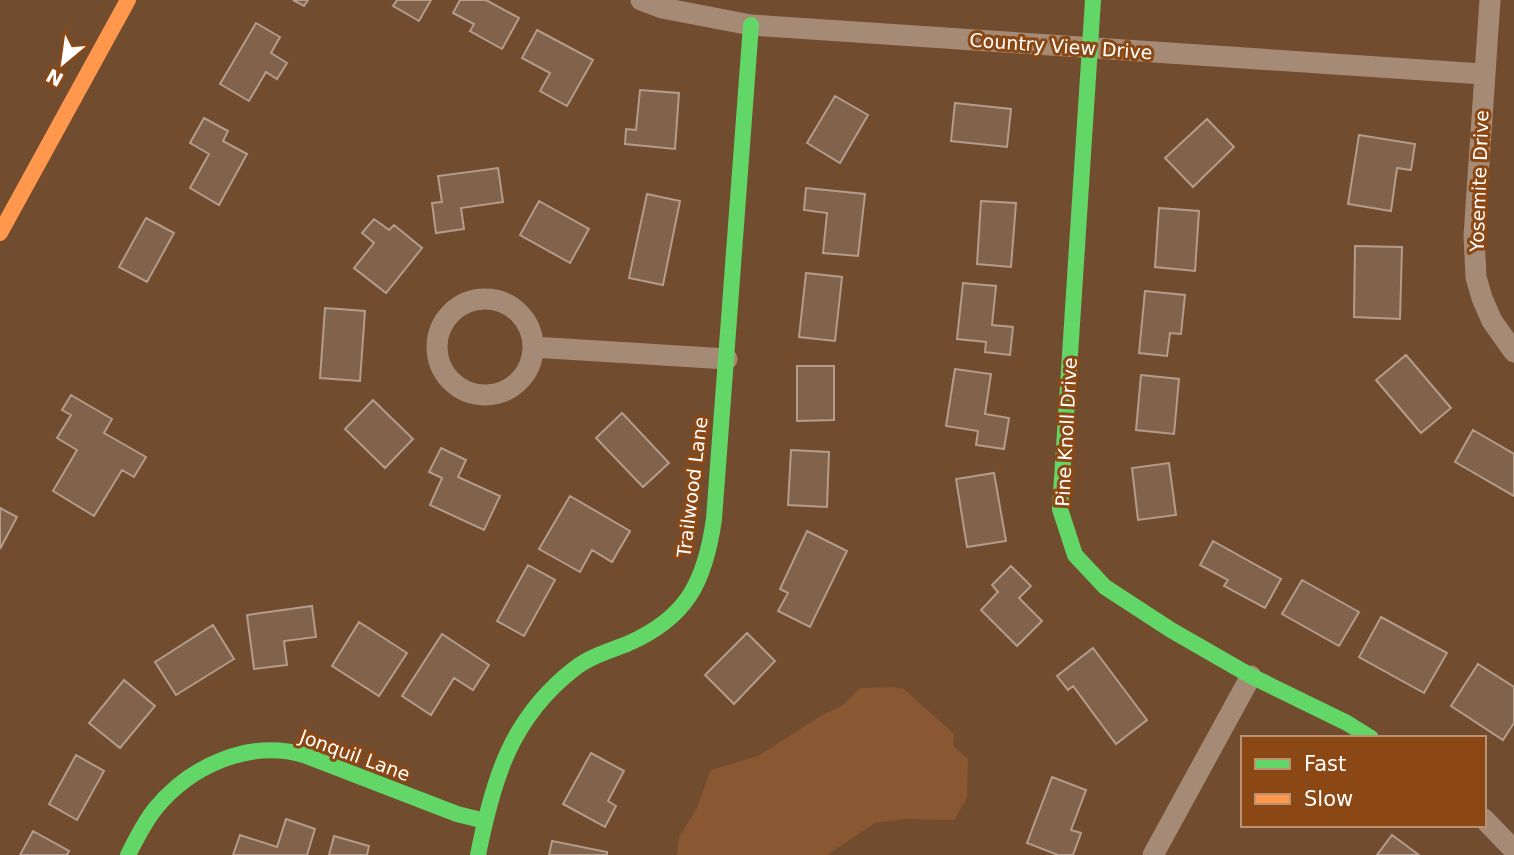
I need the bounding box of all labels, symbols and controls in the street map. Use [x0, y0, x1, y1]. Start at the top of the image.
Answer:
north arrow [28, 28, 98, 98]
street label: Country View Drive [969, 29, 1153, 63]
text: N [42, 64, 67, 91]
street label: Yosemite Drive [1465, 110, 1492, 253]
street label: Pine Knoll Drive [1051, 357, 1081, 507]
street label: Trailwood Lane [672, 415, 712, 560]
street label: Jonquil Lane [296, 724, 413, 785]
legend [1241, 736, 1486, 827]
text: Fast [1304, 752, 1346, 776]
text: Slow [1304, 787, 1353, 811]

